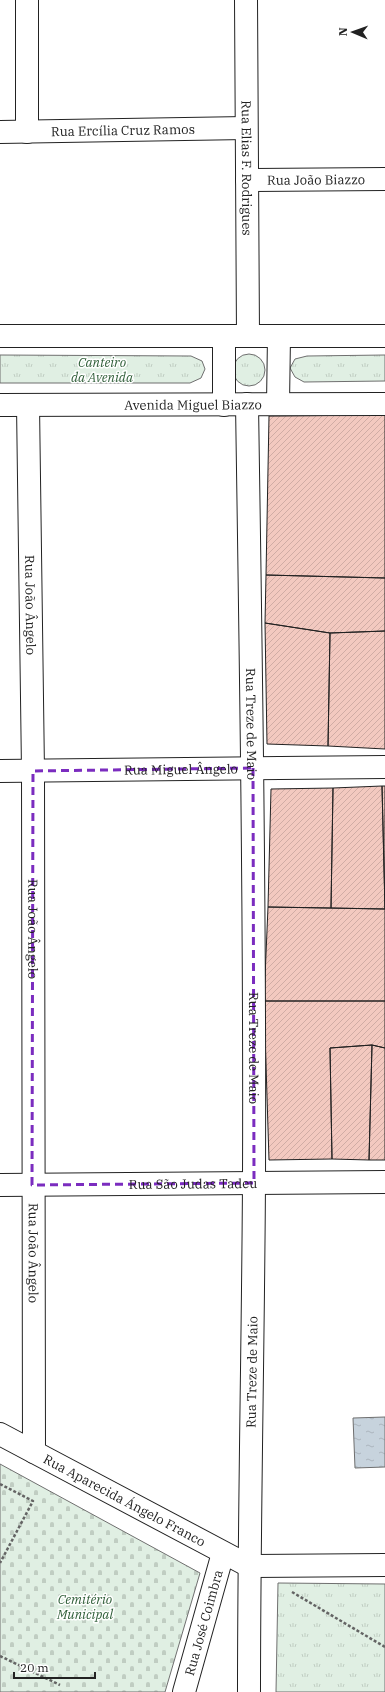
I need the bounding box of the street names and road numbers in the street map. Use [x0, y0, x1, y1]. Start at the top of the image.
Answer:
street label: Rua Elias F. Rodrigues [238, 100, 256, 236]
street label: Rua Ercília Cruz Ramos [51, 120, 195, 140]
street label: Rua João Biazzo [267, 171, 365, 188]
street label: Avenida Miguel Biazzo [124, 396, 262, 413]
street label: Rua João Ângelo [22, 555, 40, 655]
street label: Rua Treze de Maio [242, 668, 261, 780]
street label: Rua Miguel Ângelo [124, 760, 238, 778]
street label: Rua João Ângelo [25, 879, 42, 979]
street label: Rua Treze de Maio [245, 992, 263, 1104]
street label: Rua São Judas Tadeu [129, 1174, 257, 1192]
street label: Rua João Ângelo [25, 1203, 42, 1303]
street label: Rua Treze de Maio [243, 1316, 261, 1428]
street label: Rua Aparecida Ángelo Franco [41, 1450, 208, 1550]
street label: Rua José Coimbra [181, 1568, 226, 1678]

